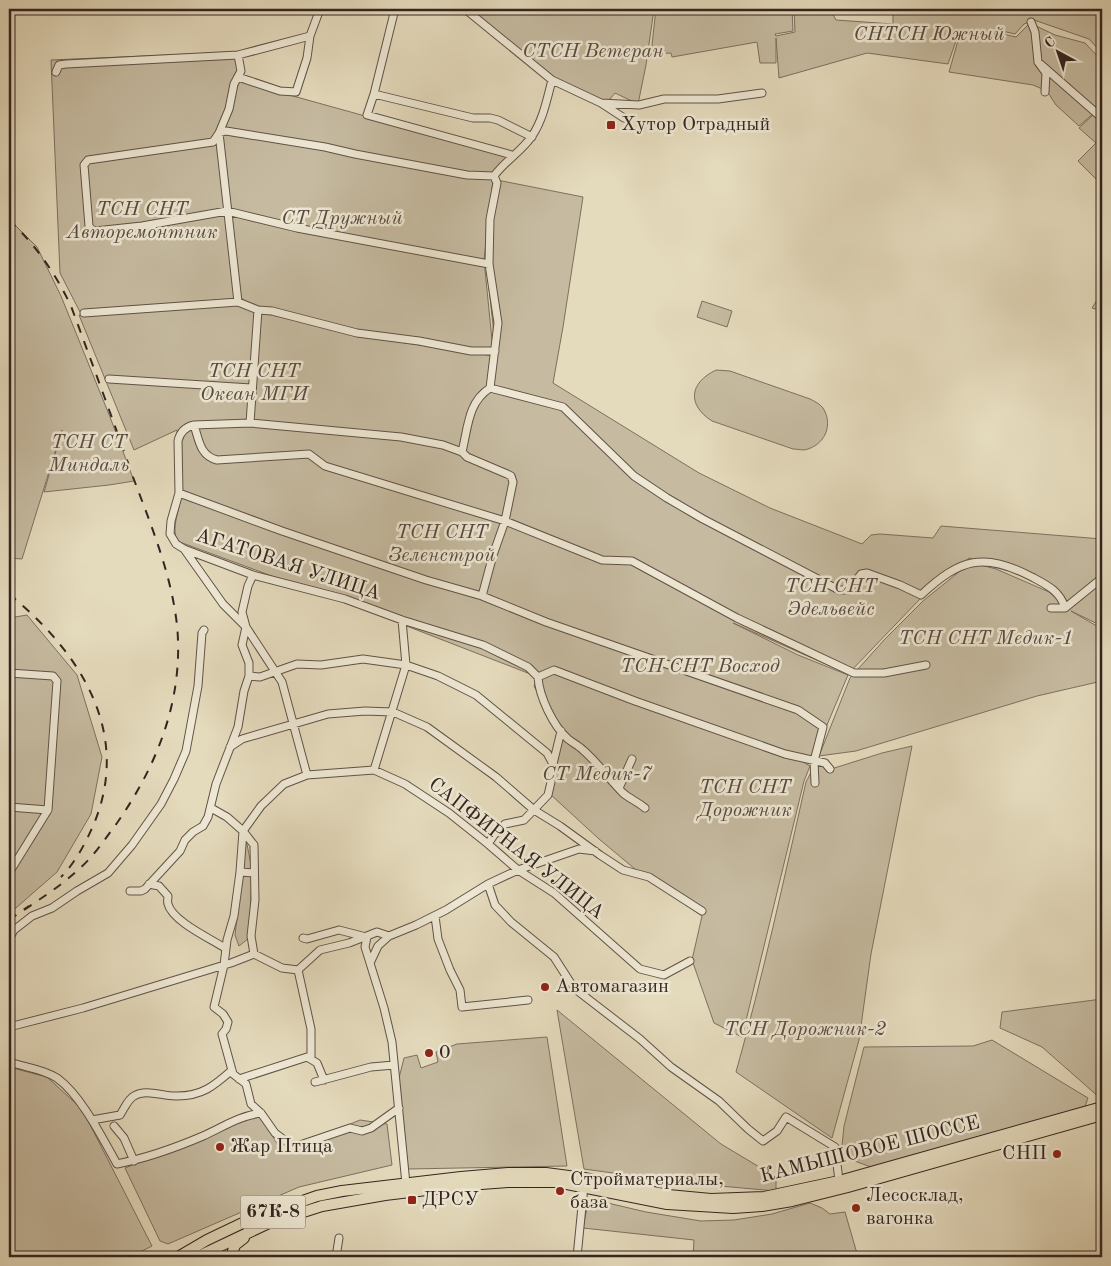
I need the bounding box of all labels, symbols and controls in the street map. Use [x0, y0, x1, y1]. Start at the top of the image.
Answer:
park label: СНТСН Южный [854, 25, 1004, 45]
north arrow [1034, 28, 1084, 78]
text: С [1042, 34, 1058, 51]
park label: СТСН Ветеран [522, 42, 664, 62]
place label: Хутор Отрадный [621, 115, 770, 135]
marker: Хутор Отрадный [605, 119, 617, 131]
park label: ТСН СНТ Авторемонтник [65, 200, 218, 243]
park label: СТ Дружный [281, 209, 403, 229]
park label: ТСН СНТ Океан МГИ [200, 362, 310, 405]
park label: ТСН СТ Миндаль [48, 433, 129, 476]
park label: ТСН СНТ Зеленстрой [388, 523, 496, 566]
street label: АГАТОВАЯ УЛИЦА [193, 526, 383, 604]
park label: ТСН СНТ Эдельвейс [785, 577, 878, 620]
park label: ТСН СНТ Медик-1 [899, 629, 1073, 649]
park label: ТСН СНТ Восход [620, 657, 780, 677]
park label: СТ Медик-7 [542, 765, 652, 785]
street label: САПФИРНАЯ УЛИЦА [424, 774, 608, 924]
park label: ТСН СНТ Дорожник [695, 778, 792, 821]
place label: Автомагазин [555, 977, 669, 997]
marker: Автомагазин [539, 981, 551, 993]
park label: ТСН Дорожник-2 [724, 1020, 886, 1040]
place label: 0 [439, 1043, 451, 1063]
marker: 0 [423, 1047, 435, 1059]
street label: КАМЫШОВОЕ ШОССЕ [758, 1113, 982, 1187]
place label: Жар Птица [230, 1137, 333, 1157]
marker: Жар Птица [214, 1141, 226, 1153]
place label: СНП [1002, 1144, 1047, 1164]
marker: СНП [1051, 1148, 1063, 1160]
place label: Стройматериалы, база [570, 1170, 724, 1213]
marker: Стройматериалы, база [554, 1185, 566, 1197]
place label: Лесосклад, вагонка [866, 1186, 964, 1229]
place label: ДРСУ [422, 1190, 479, 1210]
marker: ДРСУ [406, 1194, 418, 1206]
road number: 67К-8 [240, 1196, 306, 1228]
marker: Лесосклад, вагонка [850, 1202, 862, 1214]

